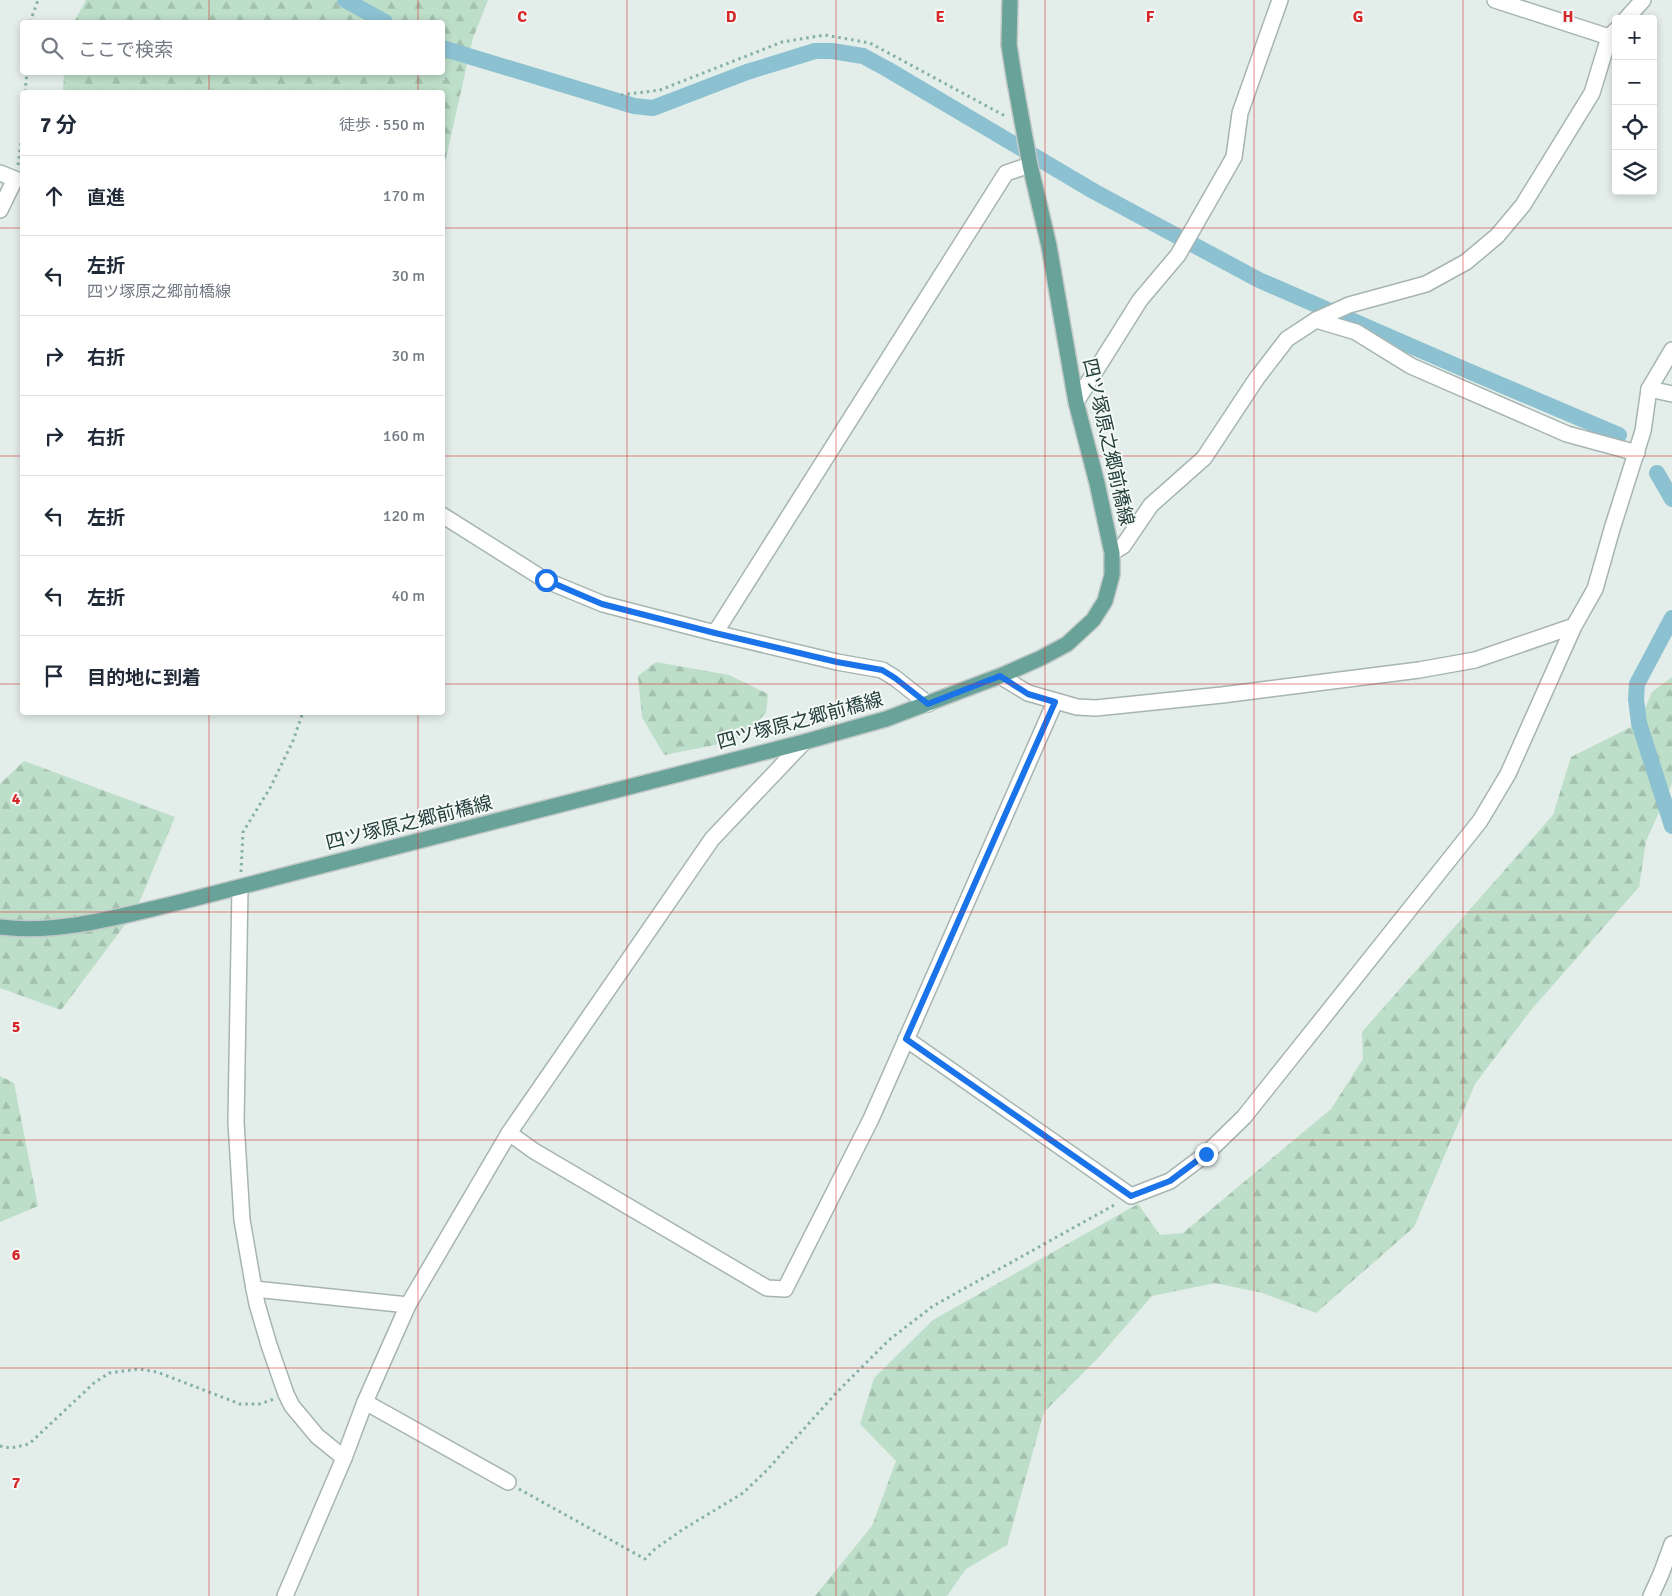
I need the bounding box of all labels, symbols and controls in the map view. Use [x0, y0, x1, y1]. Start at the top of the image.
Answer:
text: C [517, 7, 527, 27]
text: D [726, 7, 737, 27]
text: E [935, 7, 945, 27]
text: F [1146, 7, 1155, 27]
text: G [1353, 7, 1363, 27]
text: H [1563, 7, 1573, 27]
map controls [1612, 15, 1657, 195]
button: + [1612, 15, 1657, 60]
search box [20, 20, 445, 75]
icon: search [38, 34, 66, 62]
text: ここで検索 [78, 38, 173, 62]
button: − [1612, 60, 1657, 105]
button: locate [1612, 105, 1657, 150]
text: 7 分 [40, 112, 77, 138]
text: 徒歩 · 550 m [339, 115, 425, 135]
button: layers [1612, 150, 1657, 195]
icon: ahead [40, 182, 68, 210]
text: 直進 [87, 186, 125, 210]
text: 170 m [383, 186, 425, 206]
text: 左折 [87, 254, 125, 278]
icon: left [40, 262, 68, 290]
text: 30 m [391, 266, 425, 286]
text: 四ツ塚原之郷前橋線 [87, 282, 231, 302]
icon: right [40, 342, 68, 370]
text: 右折 [87, 346, 125, 370]
text: 30 m [391, 346, 425, 366]
street label: 四ツ塚原之郷前橋線 [1077, 356, 1139, 528]
icon: right [40, 422, 68, 450]
text: 右折 [87, 426, 125, 450]
text: 160 m [383, 426, 425, 446]
icon: left [40, 502, 68, 530]
text: 左折 [87, 506, 125, 530]
text: 120 m [383, 506, 425, 526]
route start [535, 569, 558, 592]
icon: left [40, 582, 68, 610]
text: 左折 [87, 586, 125, 610]
text: 40 m [391, 586, 425, 606]
icon: arrive [40, 662, 68, 690]
text: 目的地に到着 [87, 666, 201, 690]
street label: 四ツ塚原之郷前橋線 [714, 687, 886, 755]
text: 4 [12, 789, 21, 809]
street label: 四ツ塚原之郷前橋線 [323, 791, 495, 855]
text: 5 [12, 1017, 20, 1037]
route end [1195, 1143, 1218, 1166]
text: 6 [12, 1245, 21, 1265]
text: 7 [12, 1473, 21, 1493]

